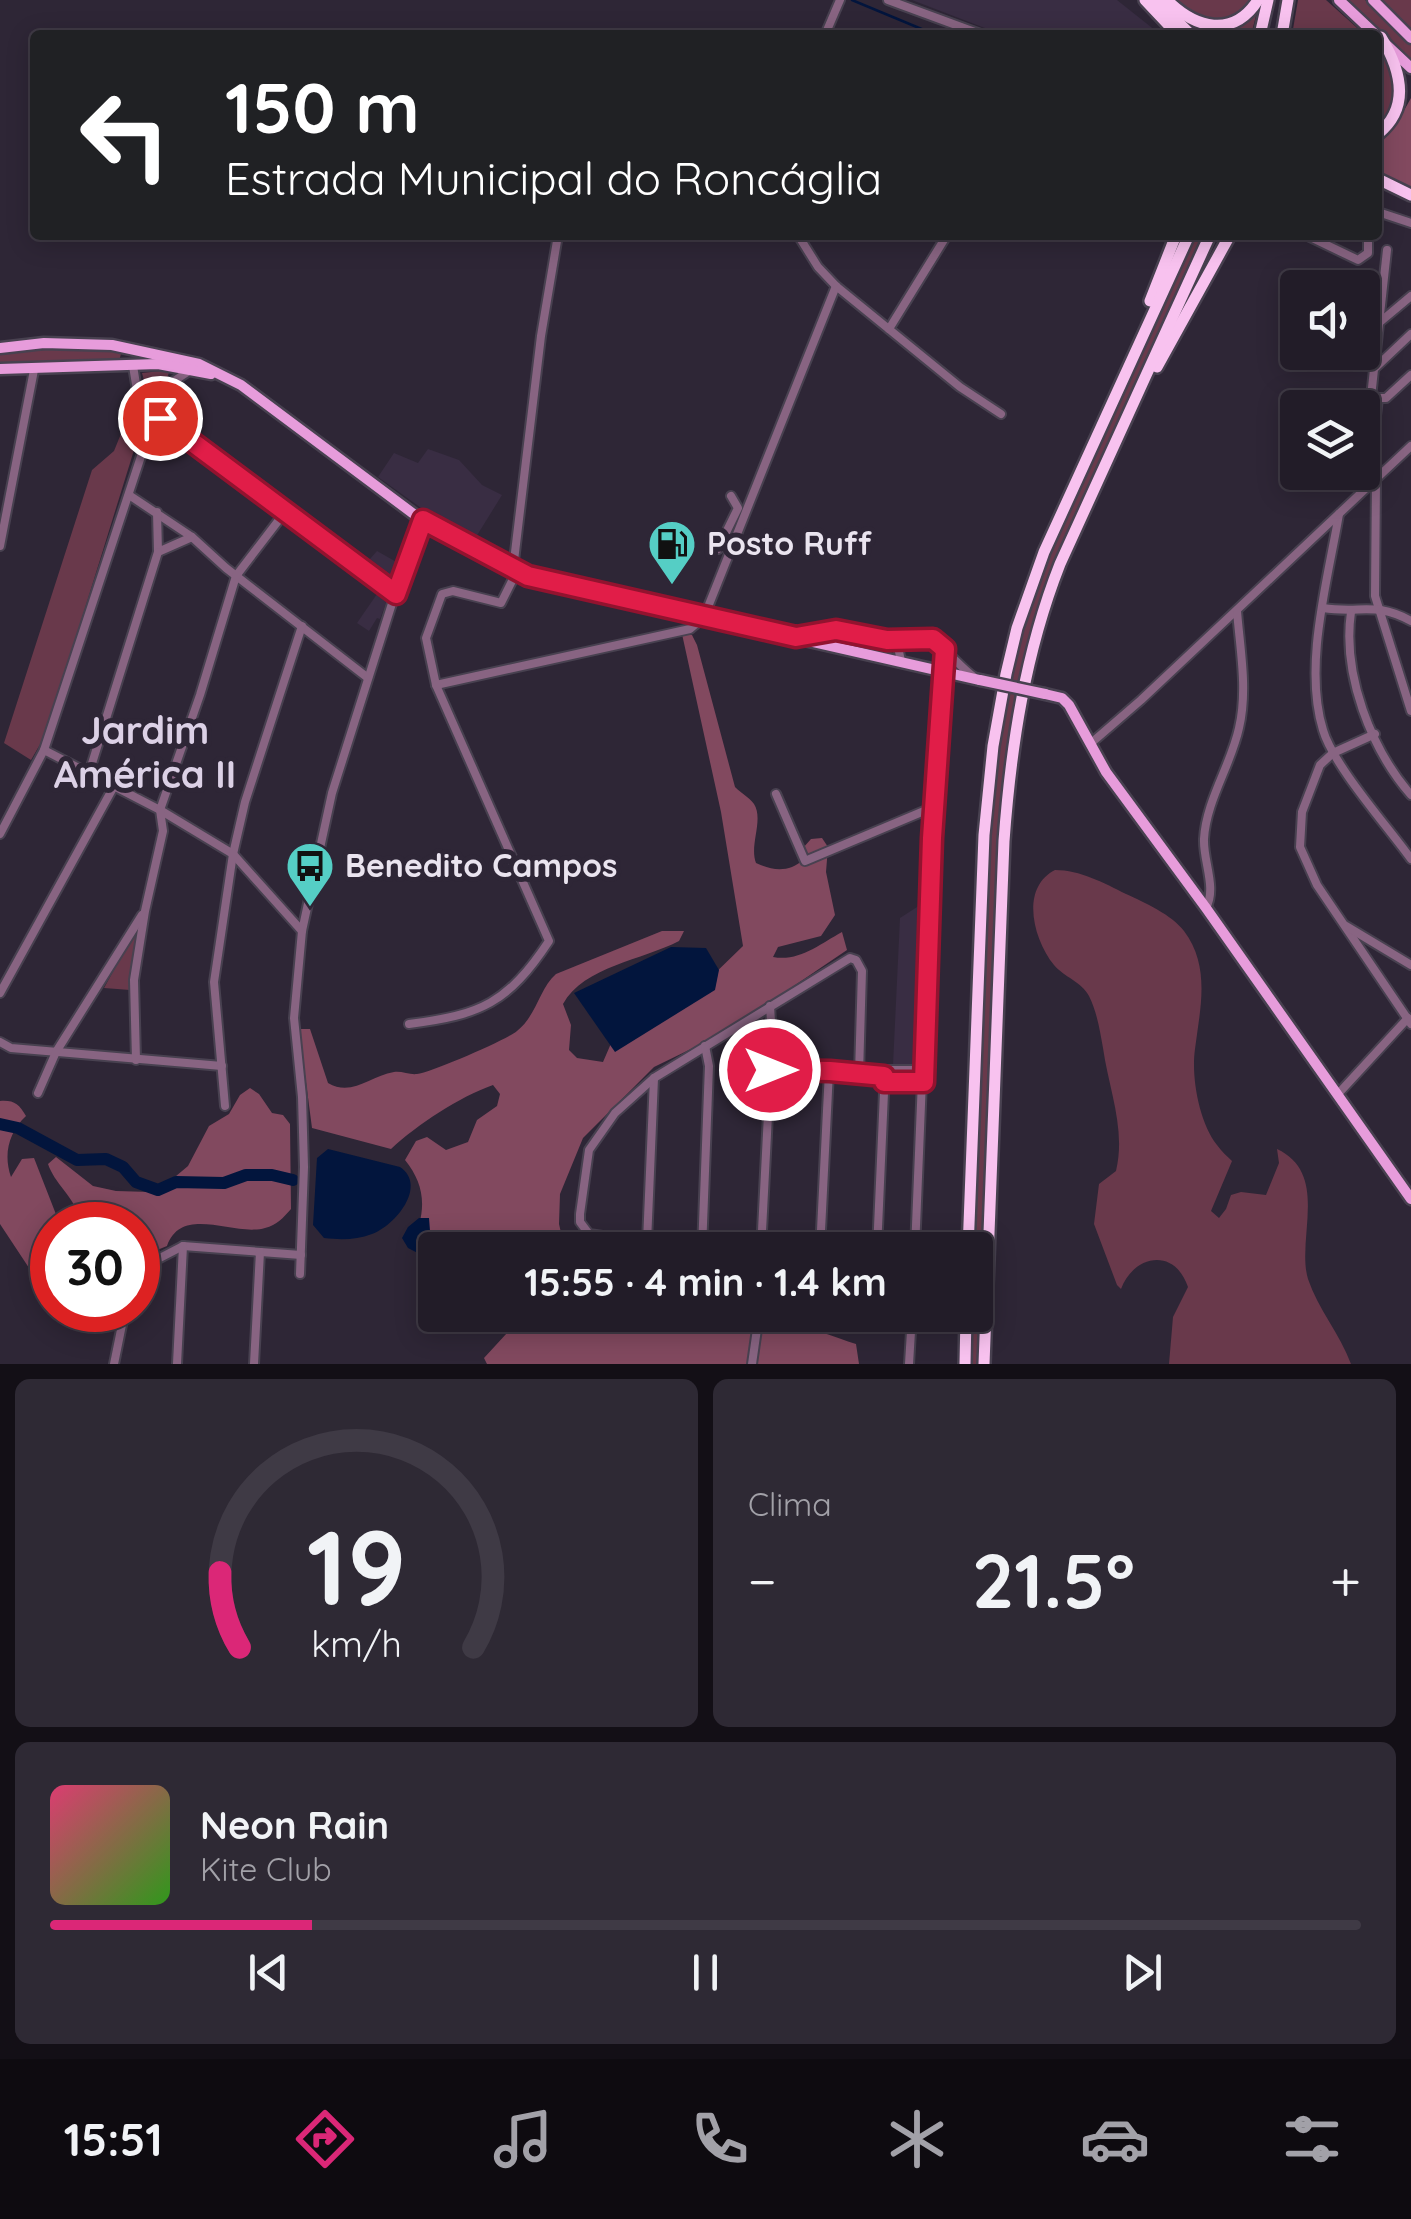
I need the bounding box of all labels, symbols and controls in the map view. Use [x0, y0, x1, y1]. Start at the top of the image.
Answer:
text: 150 m [225, 63, 420, 151]
icon: left [60, 70, 190, 200]
text: Estrada Municipal do Roncáglia [225, 150, 882, 206]
map controls [1280, 270, 1380, 490]
button: sound [1280, 270, 1380, 370]
pin [118, 376, 203, 461]
button: layers [1280, 390, 1380, 490]
icon: arrive [133, 391, 188, 446]
fuel station icon: Posto Ruff [646, 518, 698, 586]
place label: Posto Ruff [707, 523, 872, 563]
district label: Jardim América II [54, 706, 236, 798]
bus stop icon: Benedito Campos [284, 840, 336, 908]
place label: Benedito Campos [345, 845, 617, 885]
position arrow [718, 1018, 822, 1122]
speed limit sign: 30 [30, 1202, 160, 1332]
text: 15:55 · 4 min · 1.4 km [524, 1258, 887, 1306]
text: Clima [748, 1484, 832, 1524]
text: 19 [307, 1501, 406, 1631]
text: 21.5° [972, 1533, 1135, 1627]
text: − [748, 1546, 777, 1615]
text: + [1330, 1546, 1361, 1615]
text: km/h [311, 1621, 402, 1666]
text: Neon Rain [200, 1801, 389, 1849]
text: Kite Club [200, 1849, 332, 1889]
icon: previous [241, 1945, 296, 2000]
icon: pause [678, 1945, 733, 2000]
icon: next [1115, 1945, 1170, 2000]
icon: directions [290, 2104, 360, 2174]
icon: music [488, 2104, 558, 2174]
icon: phone [685, 2104, 755, 2174]
icon: climate [882, 2104, 952, 2174]
icon: car [1080, 2104, 1150, 2174]
icon: filters [1277, 2104, 1347, 2174]
text: 15:51 [64, 2111, 163, 2167]

